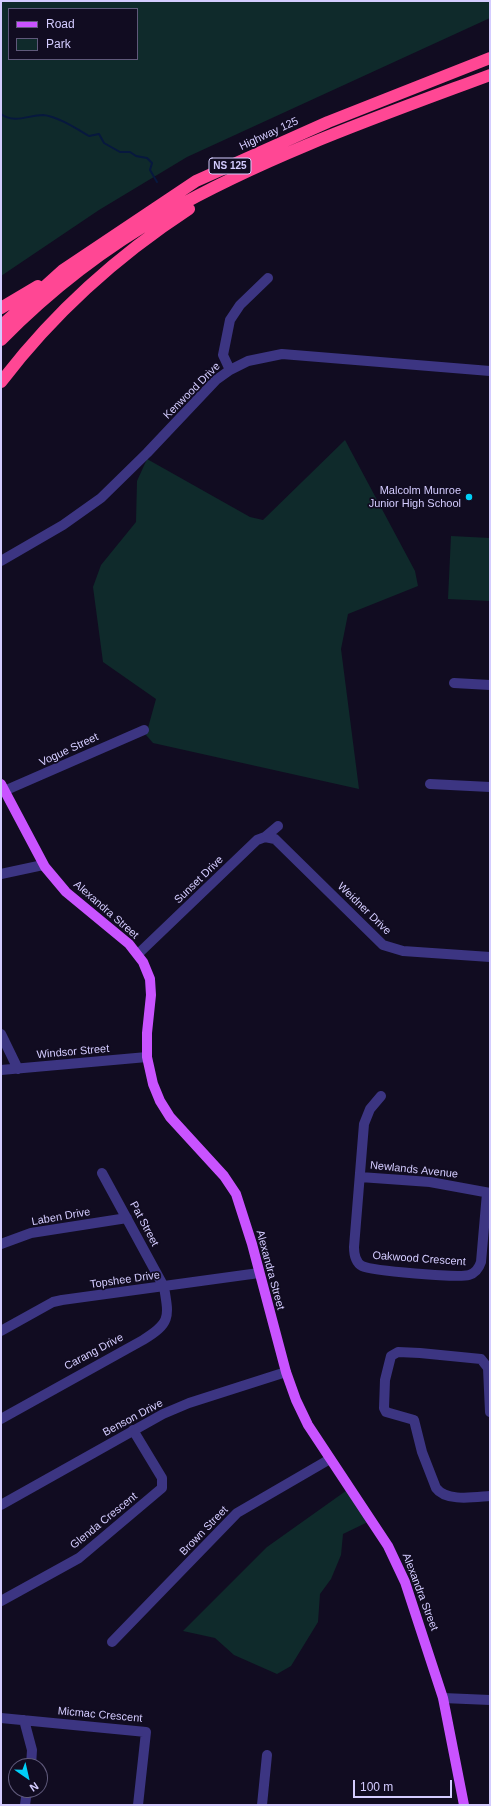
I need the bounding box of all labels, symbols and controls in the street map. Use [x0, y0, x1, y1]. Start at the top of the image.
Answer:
legend [8, 8, 138, 60]
text: Road [46, 17, 75, 31]
text: Park [46, 37, 71, 51]
street label: Highway 125 [237, 115, 301, 153]
road number: NS 125 [209, 158, 251, 174]
street label: Kenwood Drive [161, 360, 223, 422]
place label: Malcolm Munroe Junior High School [369, 484, 461, 510]
marker: Malcolm Munroe Junior High School [464, 492, 474, 502]
street label: Vogue Street [37, 731, 101, 769]
street label: Sunset Drive [172, 853, 226, 907]
street label: Alexandra Street [71, 878, 141, 942]
street label: Weidner Drive [334, 880, 394, 938]
street label: Windsor Street [36, 1042, 110, 1062]
street label: Newlands Avenue [369, 1159, 459, 1181]
street label: Pat Street [127, 1199, 161, 1249]
street label: Laben Drive [31, 1205, 91, 1229]
street label: Alexandra Street [253, 1229, 287, 1311]
street label: Oakwood Crescent [372, 1249, 466, 1269]
street label: Topshee Drive [89, 1269, 161, 1291]
street label: Carang Drive [62, 1331, 126, 1373]
street label: Benson Drive [101, 1397, 165, 1439]
street label: Glenda Crescent [68, 1490, 140, 1552]
street label: Brown Street [177, 1504, 231, 1558]
street label: Alexandra Street [399, 1551, 441, 1633]
street label: Micmac Crescent [57, 1705, 143, 1725]
north arrow [8, 1758, 48, 1798]
scale bar [355, 1772, 454, 1798]
text: N [28, 1780, 41, 1794]
text: 100 m [360, 1780, 393, 1794]

